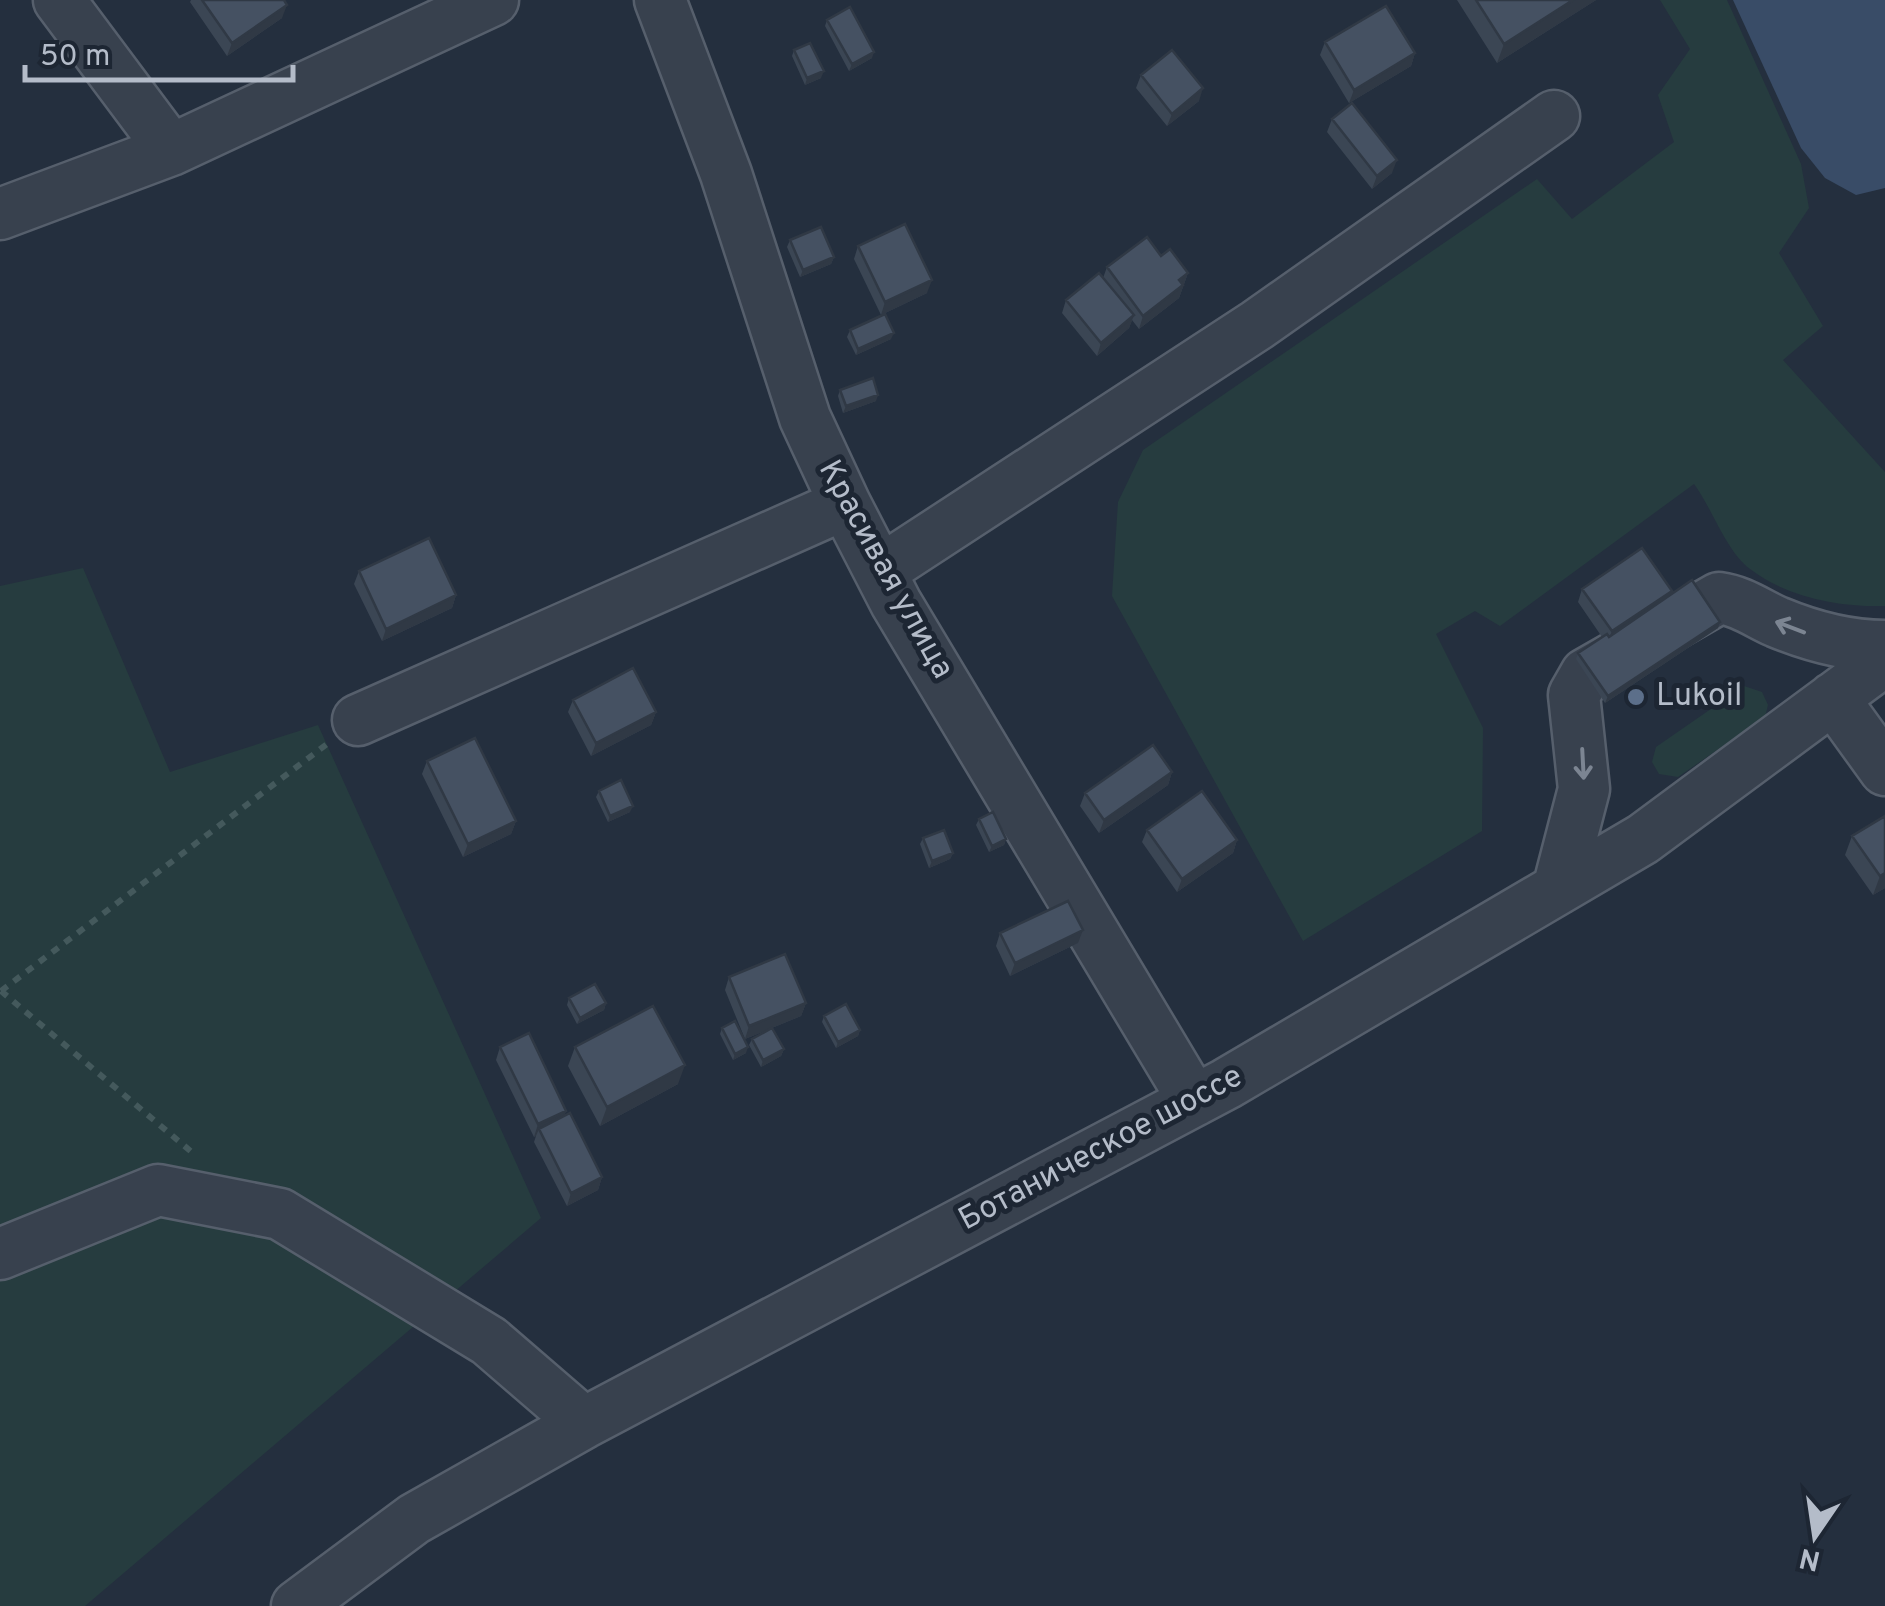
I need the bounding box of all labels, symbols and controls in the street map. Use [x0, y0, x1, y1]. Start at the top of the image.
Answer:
scale bar [25, 20, 292, 82]
text: 50 m [40, 39, 110, 76]
street label: Красивая улица [808, 454, 962, 686]
one-way arrow [1776, 616, 1806, 634]
place label: Lukoil [1656, 677, 1742, 717]
marker: Lukoil [1625, 686, 1647, 708]
one-way arrow [1574, 747, 1593, 779]
street label: Ботаническое шоссе [952, 1057, 1250, 1241]
north arrow [1765, 1486, 1865, 1586]
text: N [1796, 1538, 1824, 1577]

